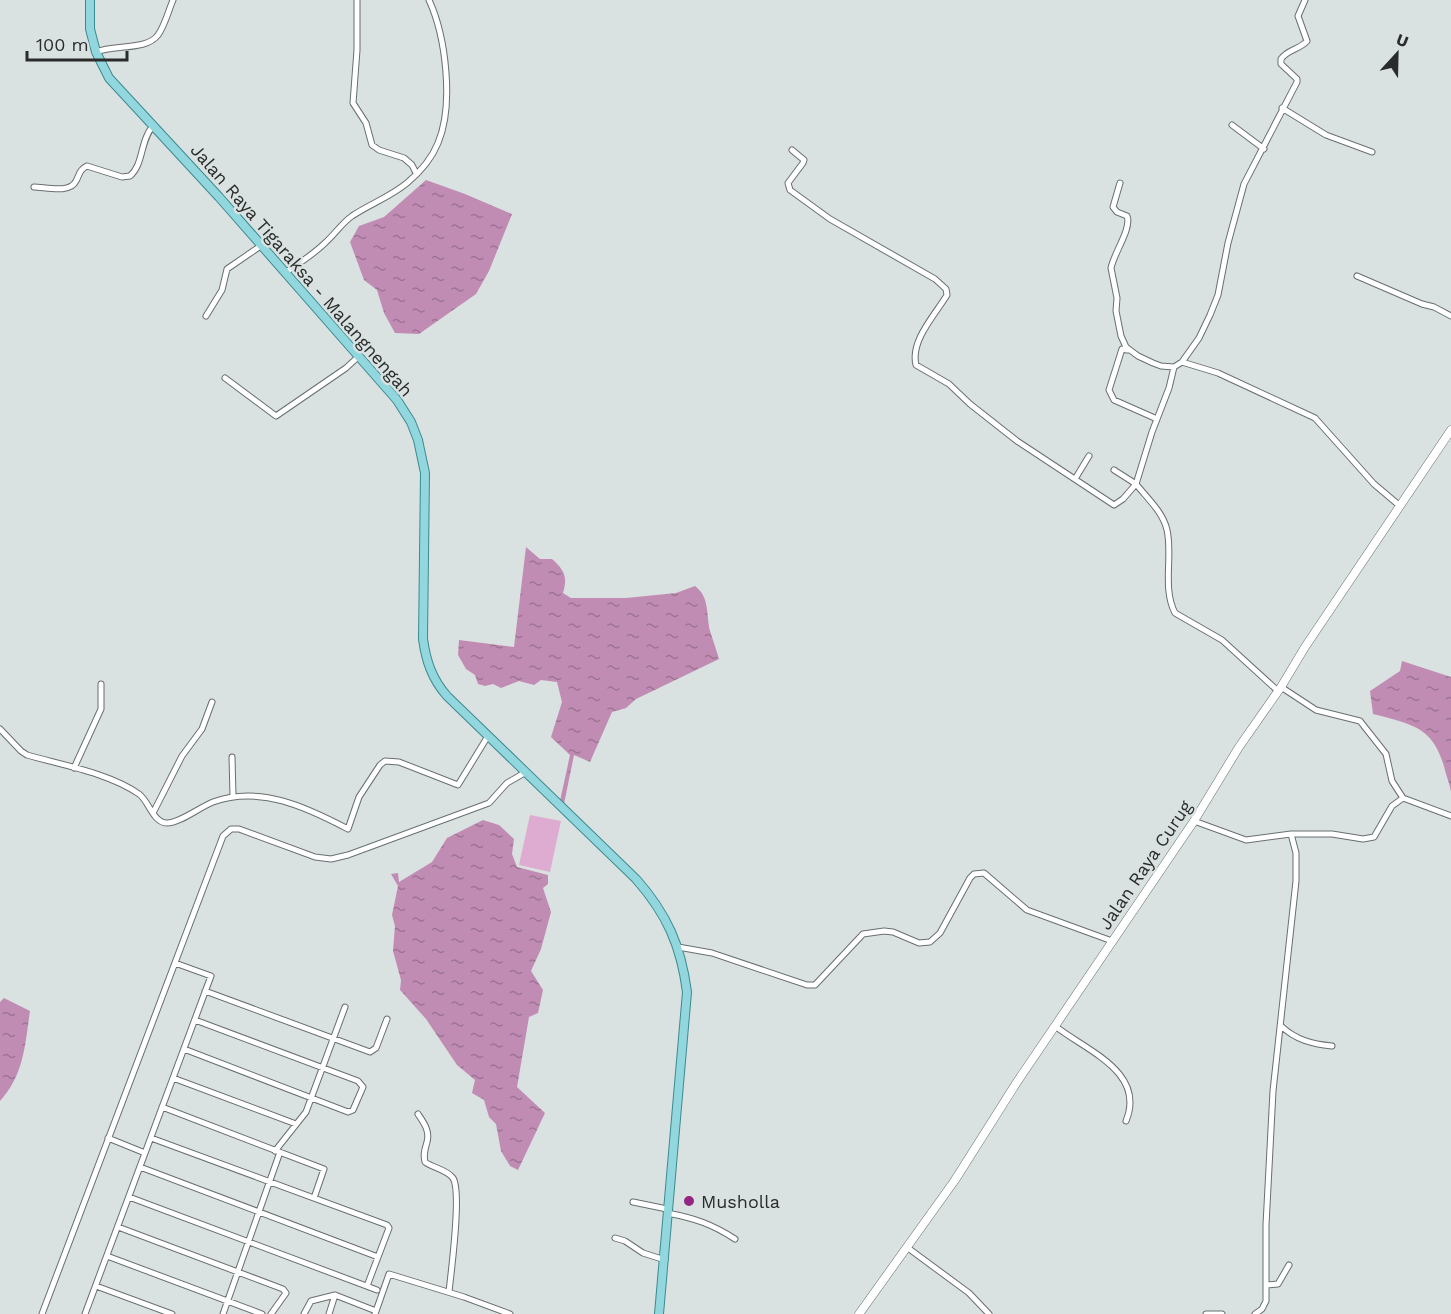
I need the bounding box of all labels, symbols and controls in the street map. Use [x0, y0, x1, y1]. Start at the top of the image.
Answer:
scale bar [27, 24, 128, 62]
north arrow [1367, 24, 1427, 84]
text: U [1394, 30, 1411, 51]
text: 100 m [36, 34, 89, 55]
street label: Jalan Raya Tigaraksa - Malangnengah [187, 139, 417, 401]
street label: Jalan Raya Curug [1094, 796, 1196, 934]
place label: Musholla [701, 1191, 780, 1212]
marker: Musholla [682, 1194, 696, 1208]

